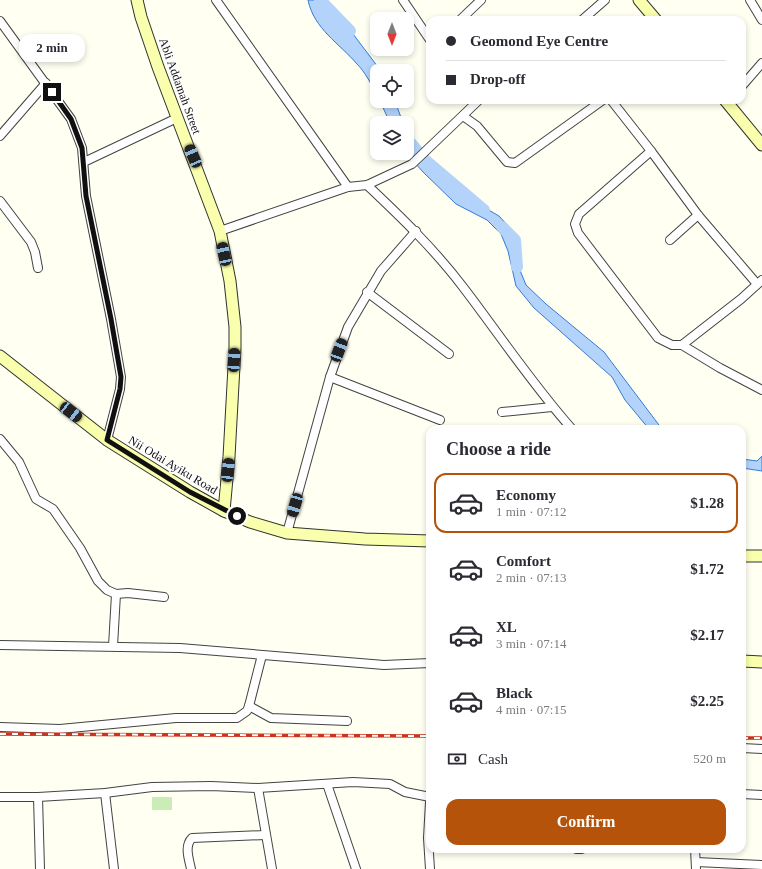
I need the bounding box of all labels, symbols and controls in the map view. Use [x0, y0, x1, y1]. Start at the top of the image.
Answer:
north arrow [370, 12, 414, 56]
map controls [370, 12, 414, 160]
text: Geomond Eye Centre [470, 33, 608, 49]
callout: 2 min [19, 34, 85, 62]
street label: Abli Addamah Street [156, 36, 204, 137]
text: 2 min [36, 40, 68, 55]
button: locate [370, 64, 414, 108]
text: Drop-off [470, 71, 526, 87]
route end [43, 83, 61, 101]
button: layers [370, 116, 414, 160]
car [183, 143, 203, 169]
car [216, 241, 232, 267]
car [329, 337, 349, 363]
car [227, 348, 241, 372]
car [58, 400, 84, 424]
street label: Nii Odai Ayiku Road [126, 433, 220, 497]
text: Choose a ride [446, 439, 551, 459]
car [221, 457, 235, 483]
icon: car [448, 485, 484, 521]
text: Economy [496, 487, 556, 503]
car [286, 492, 304, 518]
text: $1.28 [690, 495, 724, 511]
text: 1 min · 07:12 [496, 504, 566, 519]
route start [228, 507, 246, 525]
icon: car [448, 551, 484, 587]
text: Comfort [496, 553, 551, 569]
text: $1.72 [690, 561, 724, 577]
text: 2 min · 07:13 [496, 570, 566, 585]
icon: car [448, 617, 484, 653]
text: XL [496, 619, 517, 635]
text: $2.17 [690, 627, 724, 643]
text: 3 min · 07:14 [496, 636, 566, 651]
icon: car [448, 683, 484, 719]
text: Black [496, 685, 533, 701]
text: $2.25 [690, 693, 724, 709]
text: 4 min · 07:15 [496, 702, 566, 717]
icon: cash [446, 748, 468, 770]
text: Cash [478, 751, 508, 767]
text: 520 m [693, 751, 726, 766]
button: Confirm [446, 799, 726, 845]

